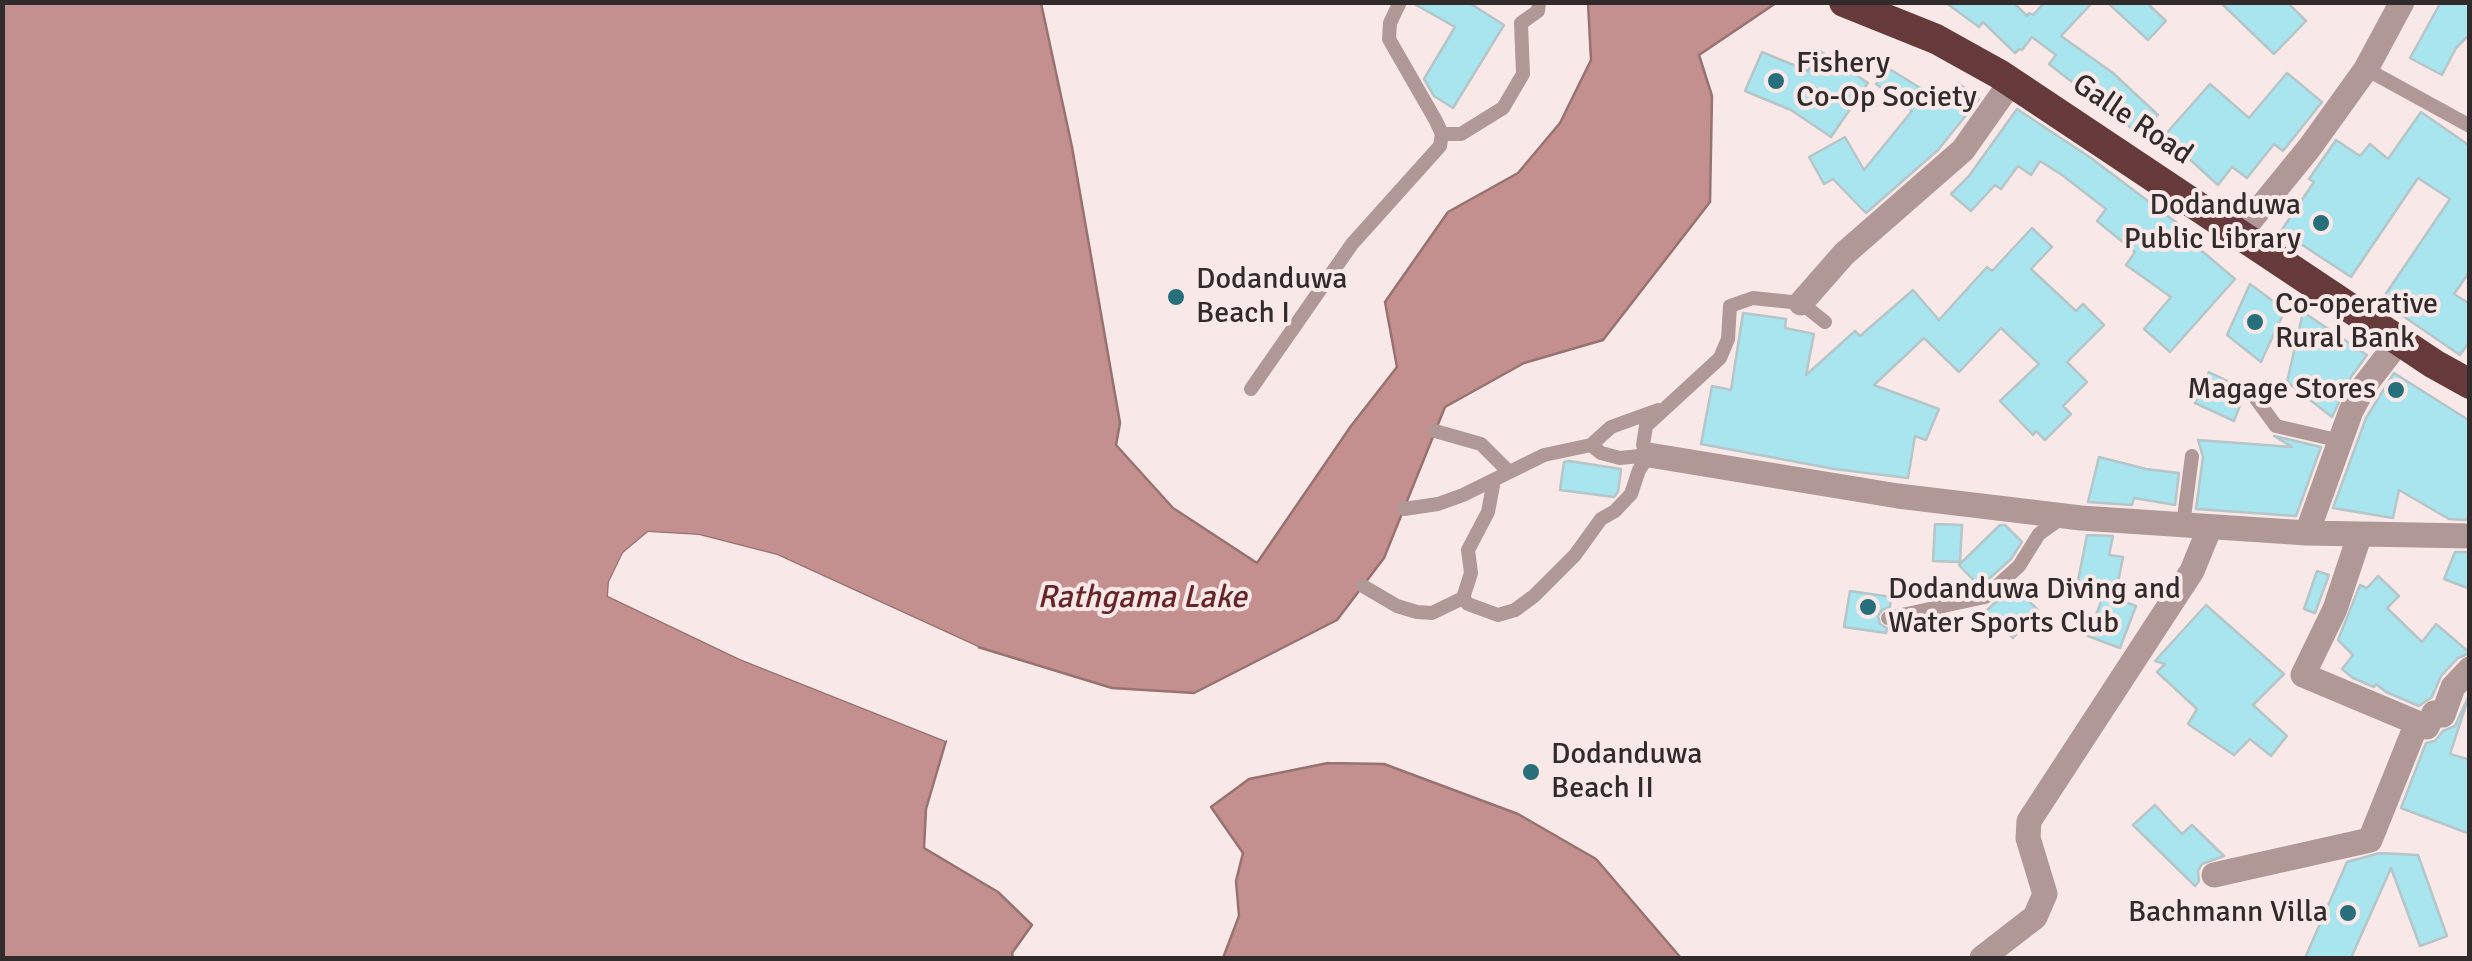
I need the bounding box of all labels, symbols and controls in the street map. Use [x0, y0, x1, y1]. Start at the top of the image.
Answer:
place label: Fishery Co-Op Society [1796, 46, 1977, 116]
street label: Galle Road [2065, 67, 2199, 173]
marker: Fishery Co-Op Society [1765, 70, 1787, 92]
place label: Dodanduwa Public Library [2124, 188, 2301, 258]
marker: Dodanduwa Public Library [2310, 212, 2332, 234]
place label: Dodanduwa Beach I [1196, 262, 1347, 332]
marker: Dodanduwa Beach I [1165, 286, 1187, 308]
place label: Co-operative Rural Bank [2275, 287, 2438, 358]
marker: Co-operative Rural Bank [2244, 311, 2266, 333]
place label: Magage Stores [2187, 372, 2376, 408]
marker: Magage Stores [2385, 379, 2407, 401]
place label: Dodanduwa Diving and Water Sports Club [1888, 572, 2181, 642]
water label: Rathgama Lake [1037, 580, 1247, 618]
marker: Dodanduwa Diving and Water Sports Club [1857, 596, 1879, 618]
place label: Dodanduwa Beach II [1551, 737, 1702, 808]
marker: Dodanduwa Beach II [1520, 761, 1542, 783]
place label: Bachmann Villa [2128, 895, 2328, 931]
marker: Bachmann Villa [2337, 902, 2359, 924]

